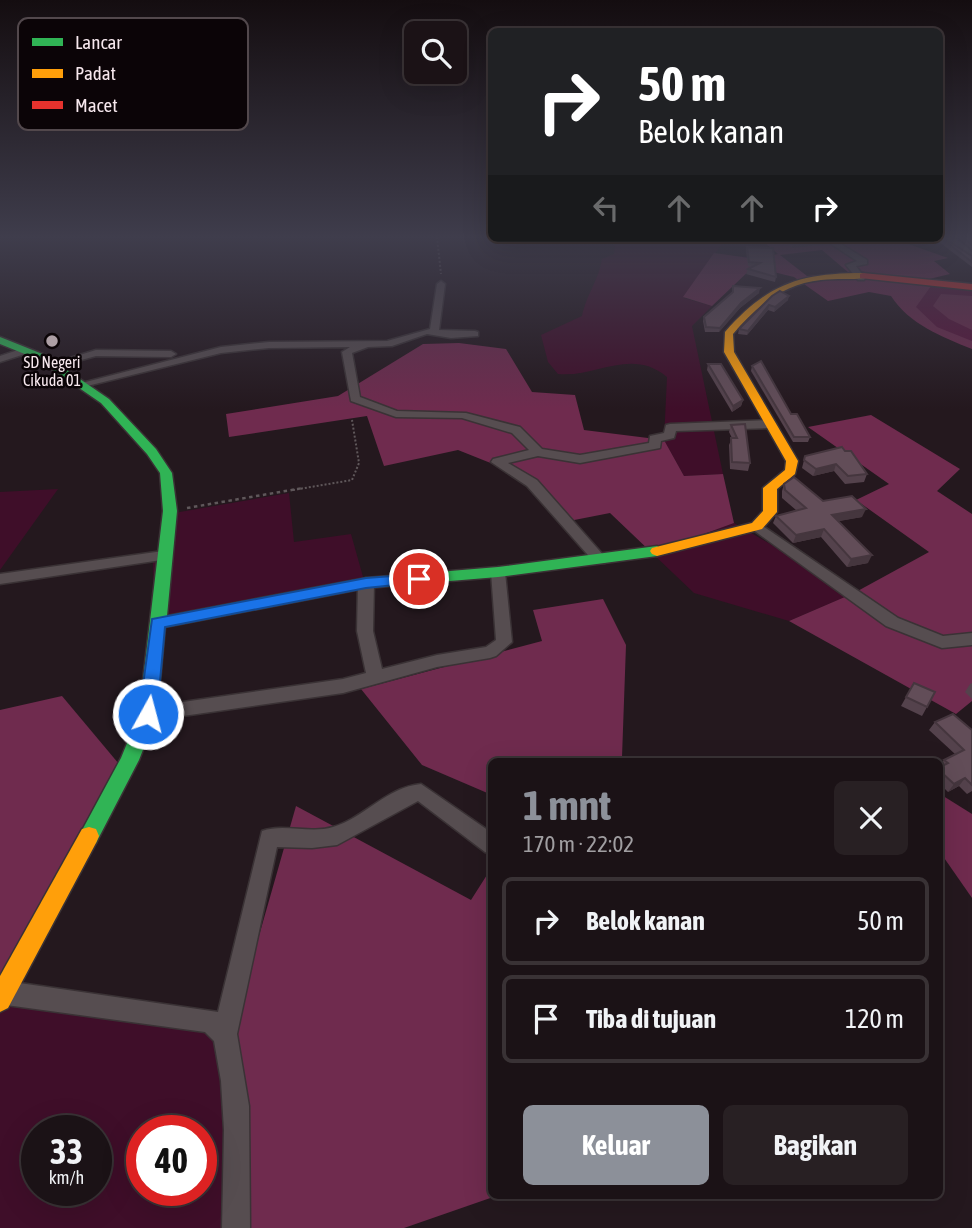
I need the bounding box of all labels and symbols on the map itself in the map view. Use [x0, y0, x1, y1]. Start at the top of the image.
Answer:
legend [18, 18, 248, 130]
text: Lancar [75, 31, 122, 53]
text: Padat [75, 62, 116, 84]
text: Macet [75, 94, 118, 116]
marker: SD Negeri Cikuda 01 [44, 333, 60, 349]
place label: SD Negeri Cikuda 01 [23, 353, 81, 389]
pin [389, 549, 449, 609]
position arrow [111, 677, 185, 751]
speed limit sign: 40 [126, 1115, 217, 1206]

